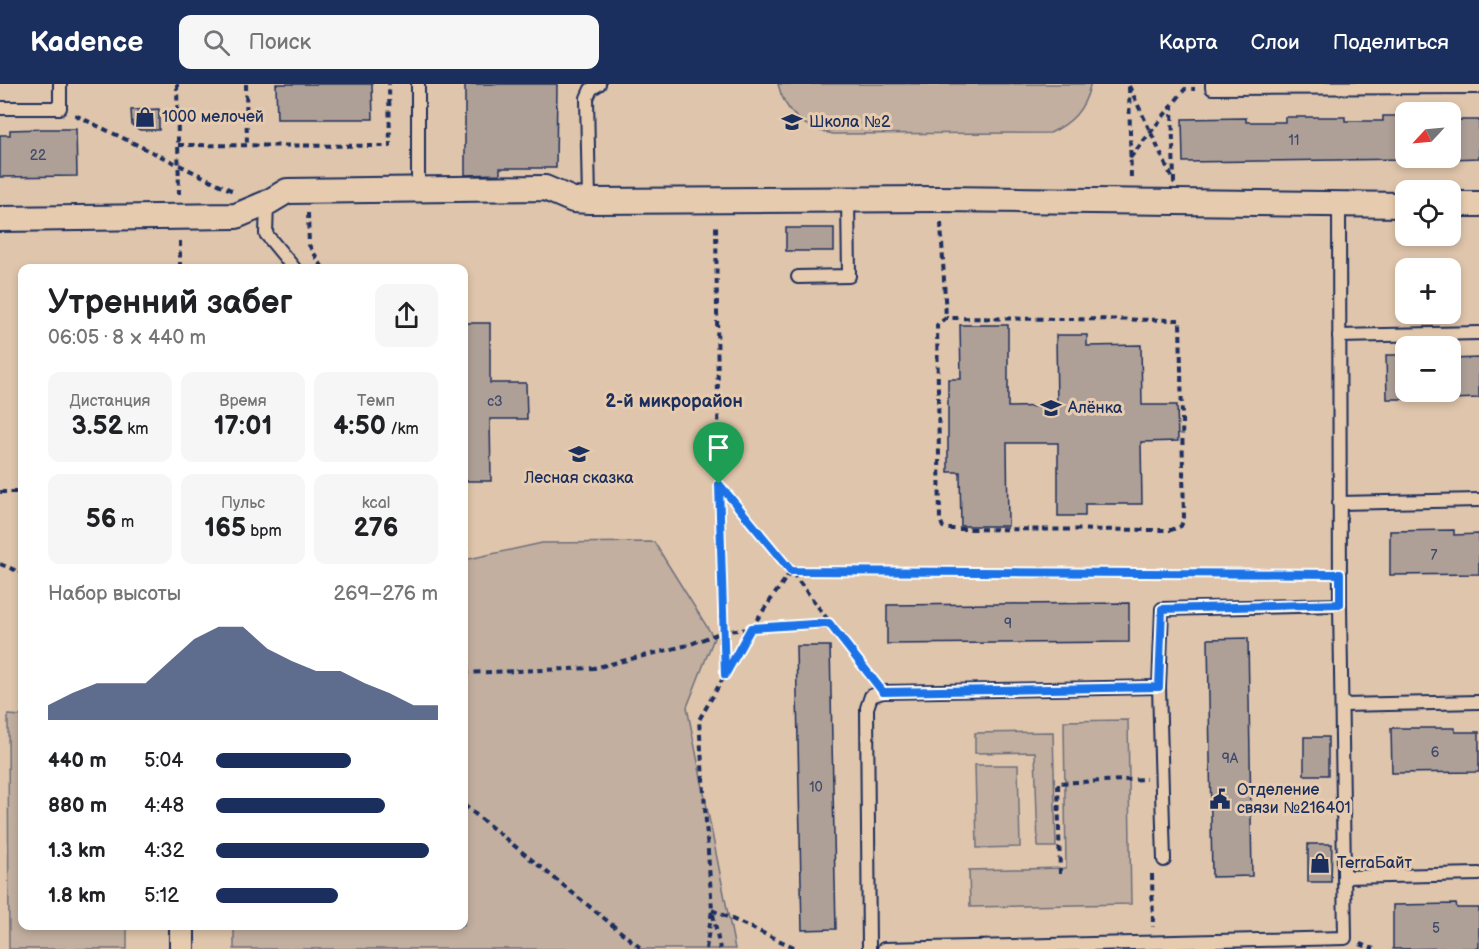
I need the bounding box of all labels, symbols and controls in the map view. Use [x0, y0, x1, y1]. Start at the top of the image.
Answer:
search box [179, 15, 599, 69]
text: Kadence [30, 26, 143, 59]
icon: search [200, 26, 233, 59]
text: Поиск [248, 29, 311, 56]
text: Карта [1159, 30, 1218, 55]
text: Слои [1251, 30, 1300, 55]
text: Поделиться [1333, 30, 1449, 55]
north arrow [1395, 102, 1461, 168]
map controls [1395, 102, 1461, 402]
shop icon: 1000 мелочей [133, 105, 157, 129]
place label: 1000 мелочей [162, 108, 264, 127]
school or university icon: Школа №2 [780, 110, 804, 134]
place label: Школа №2 [809, 113, 891, 132]
house number: 11 [1289, 132, 1299, 149]
house number: 22 [30, 147, 47, 164]
button: locate [1395, 180, 1461, 246]
button: + [1395, 258, 1461, 324]
text: Утренний забег [48, 283, 293, 323]
button: share [375, 284, 438, 347]
text: 06:05 · 8 × 440 m [48, 326, 206, 350]
button: − [1395, 336, 1461, 402]
district label: 2-й микрорайон [605, 391, 743, 412]
text: Дистанция [70, 392, 150, 411]
text: Время [219, 392, 267, 411]
text: Темп [357, 392, 395, 411]
house number: с3 [487, 393, 503, 410]
school or university icon: Алёнка [1039, 396, 1063, 420]
place label: Алёнка [1067, 399, 1123, 418]
text: 3.52 [72, 411, 123, 442]
text: 17:01 [214, 411, 272, 442]
text: 4:50 [333, 411, 386, 442]
text: km [123, 420, 148, 439]
text: /km [386, 420, 419, 439]
pin [693, 422, 744, 484]
icon: arrive [702, 431, 735, 464]
school or university icon: Лесная сказка [567, 442, 591, 466]
place label: Лесная сказка [523, 469, 634, 488]
text: Пульс [221, 494, 265, 513]
text: kcal [362, 494, 390, 513]
text: 56 [86, 504, 117, 535]
text: m [117, 513, 134, 532]
text: 165 [204, 513, 246, 544]
text: 276 [354, 513, 398, 544]
text: bpm [246, 522, 282, 541]
house number: 7 [1431, 547, 1438, 564]
text: Набор высоты [48, 582, 181, 606]
text: 269–276 m [333, 582, 438, 606]
house number: 9 [1004, 615, 1012, 632]
house number: 6 [1431, 744, 1440, 761]
text: 440 m [48, 749, 106, 773]
text: 5:04 [144, 749, 183, 773]
house number: 9А [1222, 750, 1239, 767]
house number: 10 [809, 779, 823, 796]
place label: Отделение связи №216401 [1237, 781, 1351, 818]
public building icon: Отделение связи №216401 [1208, 787, 1232, 811]
text: 880 m [48, 794, 107, 818]
text: 4:48 [144, 794, 184, 818]
text: 1.3 km [48, 839, 105, 863]
text: 4:32 [144, 839, 184, 863]
shop icon: TerraБайт [1308, 851, 1332, 875]
place label: TerraБайт [1337, 854, 1412, 873]
text: 1.8 km [48, 884, 106, 908]
text: 5:12 [144, 884, 179, 908]
house number: 5 [1432, 920, 1440, 937]

